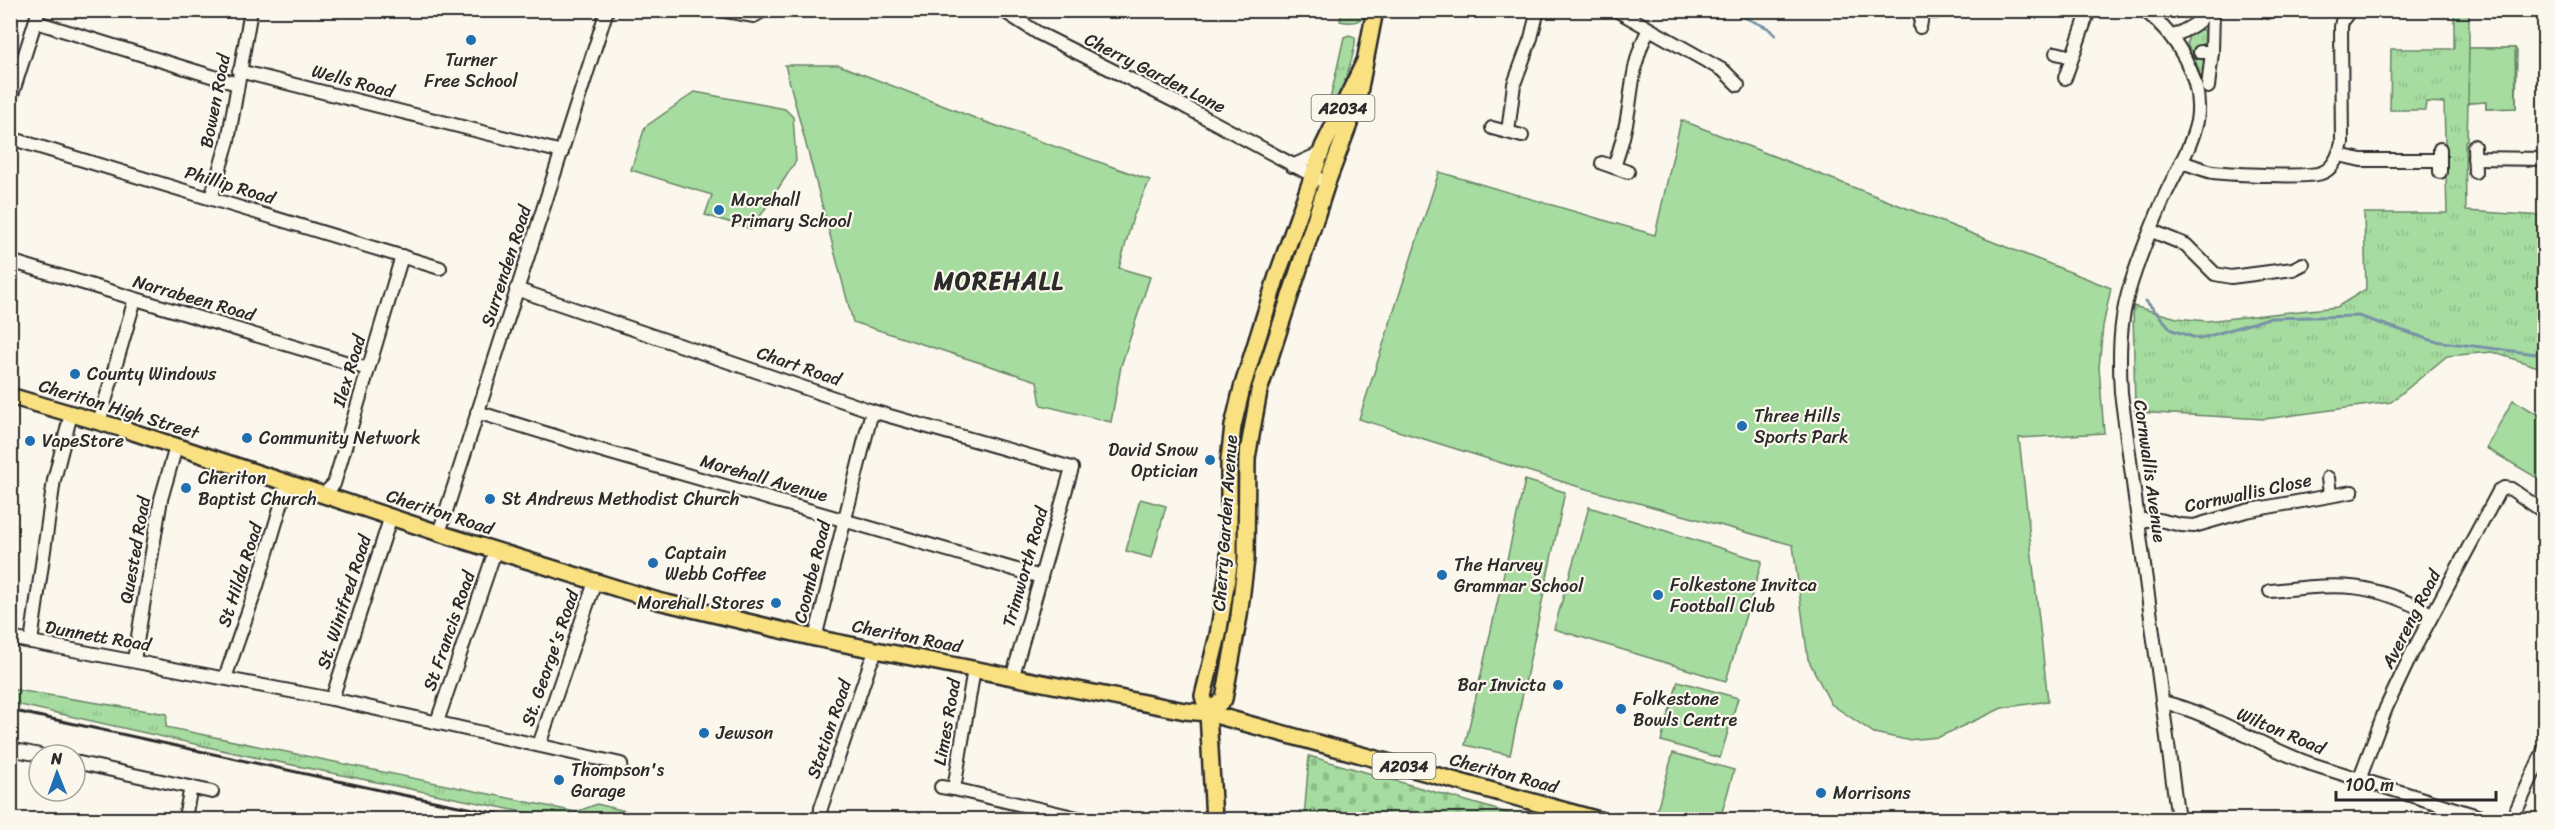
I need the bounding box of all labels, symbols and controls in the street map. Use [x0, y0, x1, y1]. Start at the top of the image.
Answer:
street label: Cherry Garden Lane [1079, 24, 1231, 122]
marker: Turner Free School [464, 33, 478, 47]
place label: Turner Free School [424, 44, 519, 97]
street label: Bowen Road [190, 50, 240, 151]
street label: Wells Road [308, 55, 399, 108]
road number: A2034 [1312, 95, 1374, 121]
street label: Phillip Road [181, 156, 281, 214]
place label: Morehall Primary School [731, 184, 853, 237]
street label: Surrenden Road [471, 200, 541, 331]
marker: Morehall Primary School [712, 203, 726, 217]
district label: MOREHALL [933, 260, 1064, 302]
street label: Narrabeen Road [129, 265, 260, 331]
street label: Ilex Road [323, 330, 376, 412]
street label: Chart Road [752, 337, 847, 396]
place label: County Windows [87, 358, 217, 390]
marker: County Windows [68, 367, 82, 381]
street label: Cheriton High Street [35, 369, 204, 449]
street label: Cornwallis Avenue [2124, 398, 2176, 545]
place label: Three Hills Sports Park [1754, 400, 1848, 453]
marker: Three Hills Sports Park [1735, 419, 1749, 433]
place label: Community Network [259, 422, 421, 454]
place label: VapeStore [42, 425, 124, 457]
marker: Community Network [240, 431, 254, 445]
marker: VapeStore [23, 434, 37, 448]
place label: David Snow Optician [1108, 434, 1199, 487]
street label: Cherry Garden Avenue [1203, 434, 1247, 612]
street label: Morehall Avenue [696, 445, 832, 512]
marker: David Snow Optician [1203, 453, 1217, 467]
place label: Cheriton Baptist Church [198, 462, 317, 515]
street label: Cornwallis Close [2181, 464, 2315, 522]
street label: Cheriton Road [382, 480, 499, 545]
marker: Cheriton Baptist Church [179, 481, 193, 495]
place label: St Andrews Methodist Church [502, 483, 740, 515]
street label: Quested Road [110, 492, 160, 606]
marker: St Andrews Methodist Church [483, 492, 497, 506]
street label: Trimworth Road [993, 502, 1058, 631]
street label: Coombe Road [784, 516, 841, 627]
street label: St Hilda Road [208, 517, 272, 631]
street label: St. Winifred Road [307, 529, 381, 673]
place label: Captain Webb Coffee [665, 537, 767, 590]
place label: The Harvey Grammar School [1454, 549, 1584, 602]
marker: Captain Webb Coffee [646, 556, 660, 570]
street label: Avereng Road [2372, 562, 2450, 675]
street label: St Francis Road [414, 565, 485, 695]
marker: The Harvey Grammar School [1435, 568, 1449, 582]
place label: Folkestone Invitca Football Club [1670, 569, 1817, 622]
street label: St. George's Road [512, 584, 589, 731]
place label: Morehall Stores [637, 587, 765, 619]
marker: Folkestone Invitca Football Club [1651, 588, 1665, 602]
marker: Morehall Stores [769, 596, 783, 610]
street label: Cheriton Road [849, 610, 966, 663]
street label: Dunnett Road [43, 611, 155, 661]
place label: Bar Invicta [1457, 669, 1546, 701]
street label: Station Road [797, 674, 861, 783]
street label: Limes Road [924, 675, 971, 768]
marker: Bar Invicta [1551, 678, 1565, 692]
place label: Folkestone Bowls Centre [1633, 683, 1738, 736]
street label: Wilton Road [2232, 698, 2332, 765]
marker: Folkestone Bowls Centre [1614, 702, 1628, 716]
place label: Jewson [715, 717, 774, 749]
marker: Jewson [697, 726, 711, 740]
north arrow [27, 743, 87, 803]
street label: Cheriton Road [1446, 743, 1563, 803]
text: N [50, 744, 63, 773]
road number: A2034 [1372, 753, 1436, 779]
place label: Thompson's Garage [571, 754, 665, 807]
scale bar [2336, 764, 2496, 802]
text: 100 m [2345, 769, 2394, 801]
marker: Thompson's Garage [552, 773, 566, 787]
place label: Morrisons [1833, 777, 1912, 809]
marker: Morrisons [1814, 786, 1828, 800]

